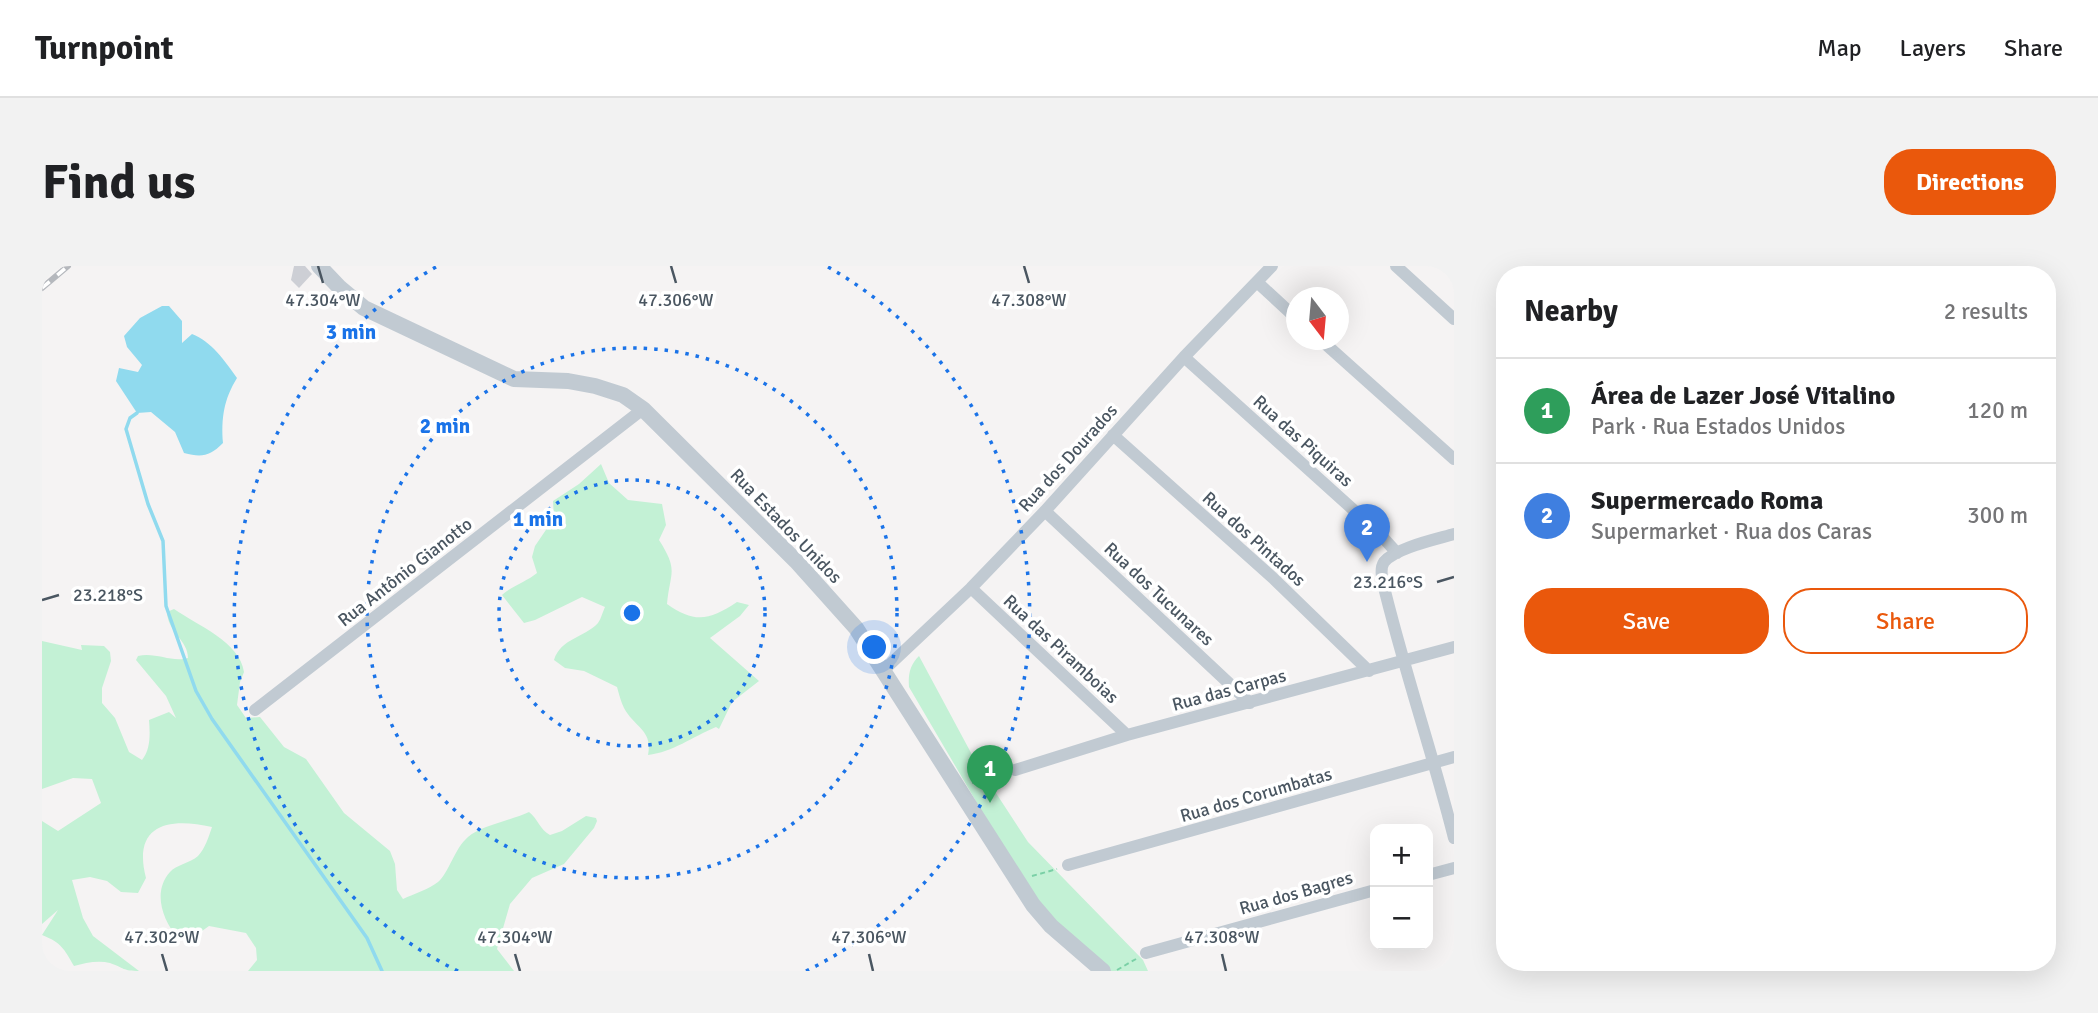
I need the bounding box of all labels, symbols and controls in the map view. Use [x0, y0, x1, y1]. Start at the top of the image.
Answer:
text: Turnpoint [35, 28, 173, 69]
text: Map [1817, 33, 1862, 63]
text: Layers [1900, 33, 1966, 63]
text: Share [2004, 33, 2063, 63]
button: Directions [1884, 149, 2056, 215]
text: Find us [42, 152, 195, 212]
north arrow [1286, 287, 1349, 350]
text: 47.304°W [285, 289, 361, 311]
text: 47.306°W [638, 289, 714, 311]
text: 47.308°W [991, 289, 1067, 311]
text: Nearby [1524, 293, 1618, 330]
text: 2 results [1944, 297, 2028, 326]
text: 3 min [326, 319, 376, 345]
text: Área de Lazer José Vitalino [1591, 380, 1895, 412]
street label: Rua das Piquiras [1249, 390, 1357, 492]
text: 1 [1541, 396, 1553, 425]
text: 120 m [1967, 396, 2028, 425]
street label: Rua dos Dourados [1014, 400, 1122, 516]
text: Park · Rua Estados Unidos [1591, 412, 1845, 441]
text: 2 min [420, 413, 470, 439]
street label: Rua Estados Unidos [726, 464, 846, 588]
text: Supermercado Roma [1591, 485, 1823, 517]
street label: Rua dos Pintados [1198, 487, 1310, 591]
text: 2 [1541, 501, 1553, 530]
text: 300 m [1967, 501, 2028, 530]
pin: 2 [1344, 504, 1390, 562]
text: 1 min [513, 506, 563, 532]
street label: Rua Antônio Gianotto [334, 513, 476, 631]
text: Supermarket · Rua dos Caras [1591, 517, 1872, 546]
street label: Rua dos Tucunares [1100, 538, 1218, 650]
text: 23.216°S [1353, 571, 1423, 593]
text: 23.218°S [73, 584, 143, 606]
button: Save [1524, 588, 1769, 654]
button: Share [1783, 588, 2028, 654]
street label: Rua das Piramboias [999, 590, 1123, 708]
centre of rings [620, 601, 644, 625]
your location [857, 630, 891, 664]
street label: Rua das Carpas [1170, 664, 1288, 716]
pin: 1 [967, 745, 1013, 803]
street label: Rua dos Corumbatas [1178, 763, 1334, 827]
map controls [1370, 824, 1433, 950]
button: + [1370, 824, 1433, 887]
street label: Rua dos Bagres [1237, 866, 1355, 920]
button: − [1370, 887, 1433, 950]
text: 47.302°W [124, 926, 200, 948]
text: 47.304°W [477, 926, 553, 948]
text: 47.306°W [831, 926, 907, 948]
text: 47.308°W [1184, 926, 1260, 948]

